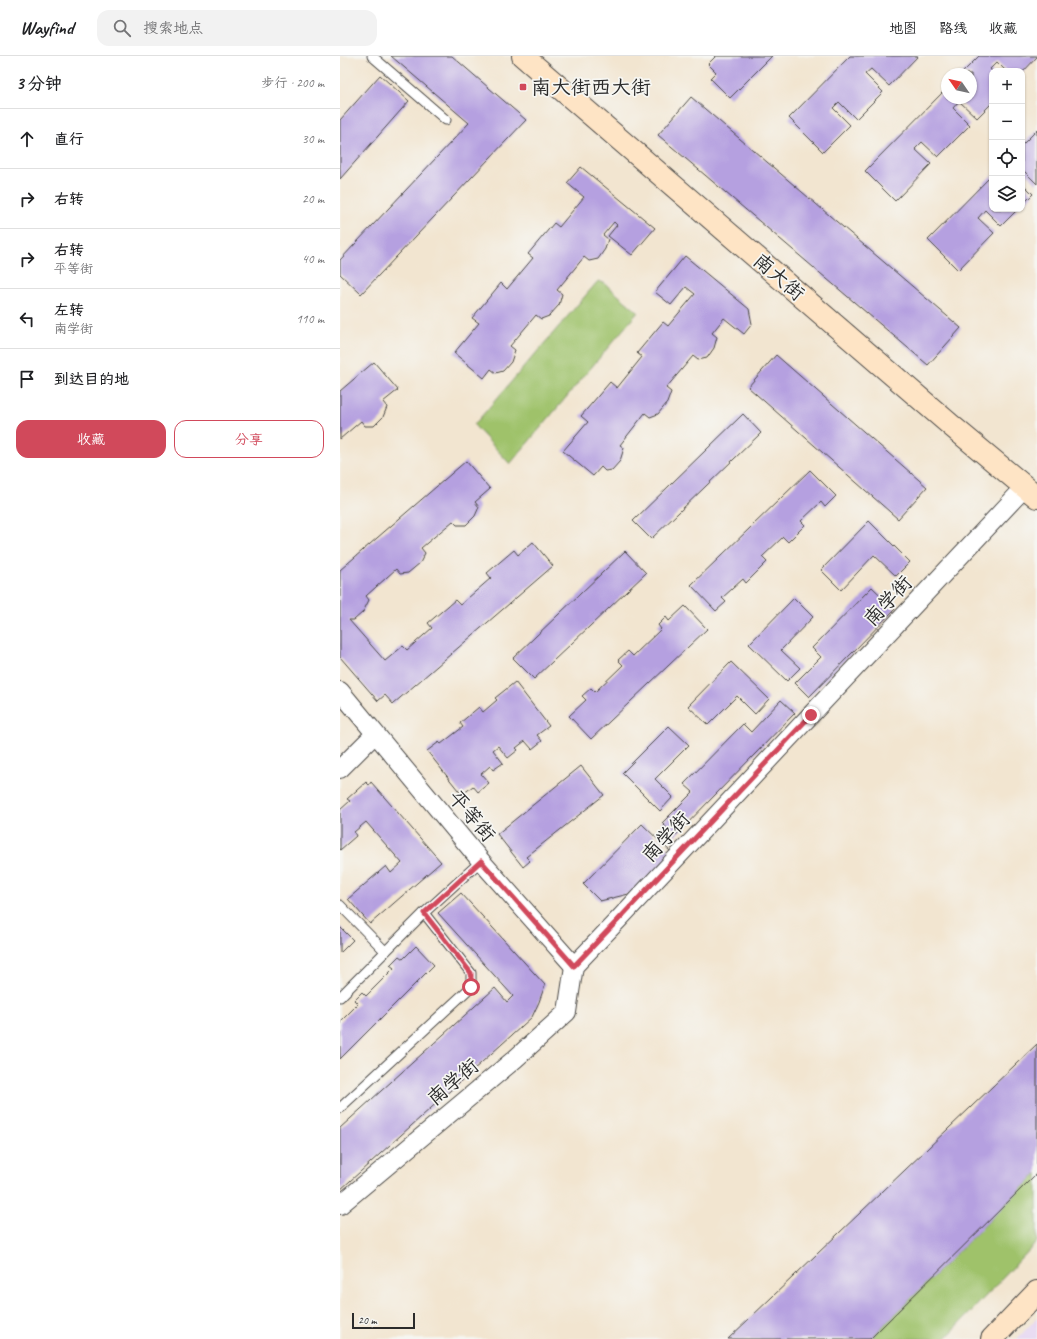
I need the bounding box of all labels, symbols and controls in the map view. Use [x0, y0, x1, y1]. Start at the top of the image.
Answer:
search box [97, 10, 377, 46]
text: Wayfind [20, 16, 73, 40]
icon: search [111, 17, 133, 39]
text: 搜索地点 [143, 19, 203, 38]
text: 地图 [889, 20, 917, 37]
text: 路线 [939, 20, 967, 37]
text: 收藏 [989, 20, 1017, 37]
north arrow [941, 68, 977, 104]
map controls [989, 68, 1025, 212]
button: + [989, 68, 1025, 104]
text: 3 分钟 [16, 73, 62, 94]
text: 步行 · 200 m [261, 75, 324, 91]
place label: 南大街西大街 [531, 75, 651, 100]
marker: 南大街西大街 [518, 82, 528, 92]
button: − [989, 104, 1025, 140]
icon: ahead [16, 128, 38, 150]
text: 直行 [54, 130, 84, 149]
text: 30 m [302, 131, 324, 147]
button: locate [989, 140, 1025, 176]
button: layers [989, 176, 1025, 212]
icon: right [16, 188, 38, 210]
text: 右转 [54, 190, 84, 209]
text: 20 m [302, 191, 324, 207]
text: 右转 [54, 241, 84, 260]
icon: right [16, 248, 38, 270]
street label: 南大街 [748, 248, 810, 306]
text: 40 m [302, 251, 324, 267]
text: 平等街 [54, 261, 93, 277]
text: 左转 [54, 301, 84, 320]
icon: left [16, 308, 38, 330]
text: 110 m [296, 311, 324, 327]
text: 南学街 [54, 321, 93, 337]
icon: arrive [16, 368, 38, 390]
text: 到达目的地 [54, 370, 129, 389]
button: 收藏 [16, 420, 166, 458]
button: 分享 [174, 420, 324, 458]
street label: 南学街 [858, 571, 918, 631]
route end [802, 706, 820, 724]
street label: 平等街 [443, 785, 501, 847]
street label: 南学街 [636, 807, 696, 867]
route start [462, 978, 480, 996]
street label: 南学街 [422, 1053, 484, 1111]
scale bar [352, 1311, 415, 1330]
text: 20 m [358, 1313, 377, 1327]

